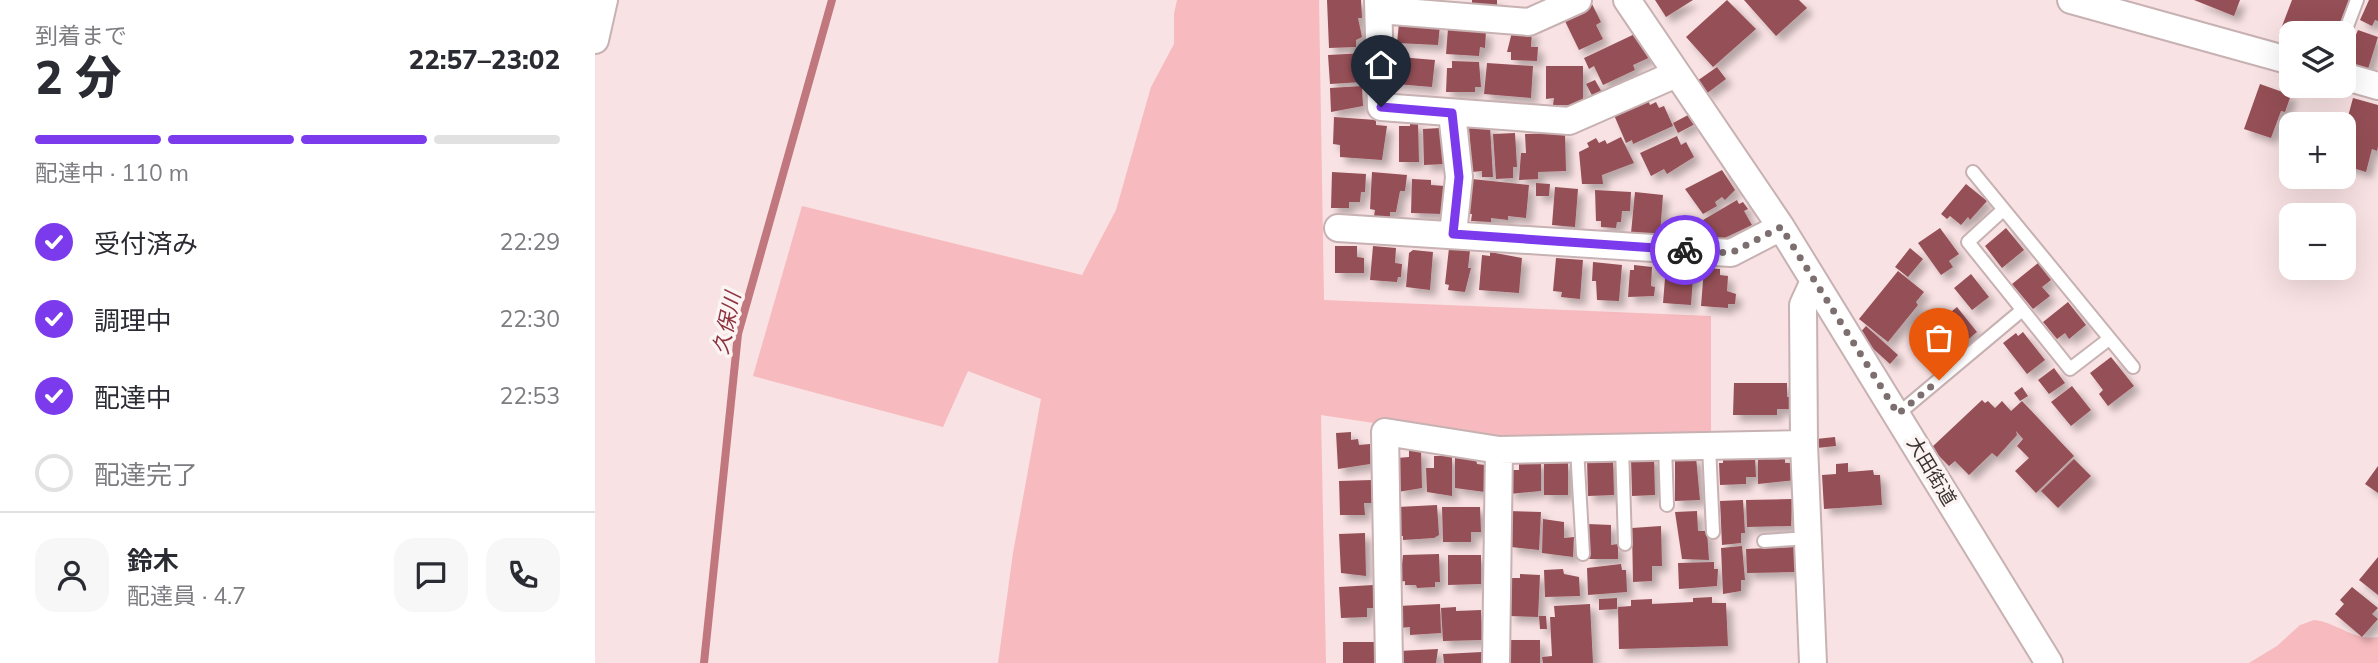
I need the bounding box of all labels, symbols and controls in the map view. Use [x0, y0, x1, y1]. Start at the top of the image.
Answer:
text: 到着まで [35, 21, 127, 50]
map controls [2279, 21, 2356, 280]
button: layers [2279, 21, 2356, 98]
pin [1351, 35, 1411, 107]
text: 22:57–23:02 [409, 43, 560, 76]
icon: home [1362, 46, 1400, 84]
text: 2 分 [35, 48, 122, 106]
button: + [2279, 112, 2356, 189]
text: 配達中 · 110 m [35, 158, 189, 187]
button: − [2279, 203, 2356, 280]
courier [1650, 215, 1720, 285]
icon: check [35, 223, 73, 261]
text: 受付済み [94, 227, 198, 260]
text: 22:29 [500, 227, 560, 256]
icon: bike [1666, 231, 1704, 269]
water label: 久保川 [707, 288, 746, 357]
icon: check [35, 300, 73, 338]
text: 調理中 [94, 304, 172, 337]
text: 22:30 [500, 304, 560, 333]
pin [1909, 308, 1969, 380]
icon: bag [1920, 319, 1958, 357]
icon: check [35, 377, 73, 415]
text: 配達中 [94, 381, 172, 414]
text: 22:53 [500, 381, 560, 410]
street label: 大田街道 [1902, 432, 1962, 510]
text: 配達完了 [94, 458, 198, 491]
button: person [35, 538, 109, 612]
button: chat [394, 538, 468, 612]
button: phone [486, 538, 560, 612]
text: 鈴木 [127, 544, 179, 577]
text: 配達員 · 4.7 [127, 581, 246, 610]

